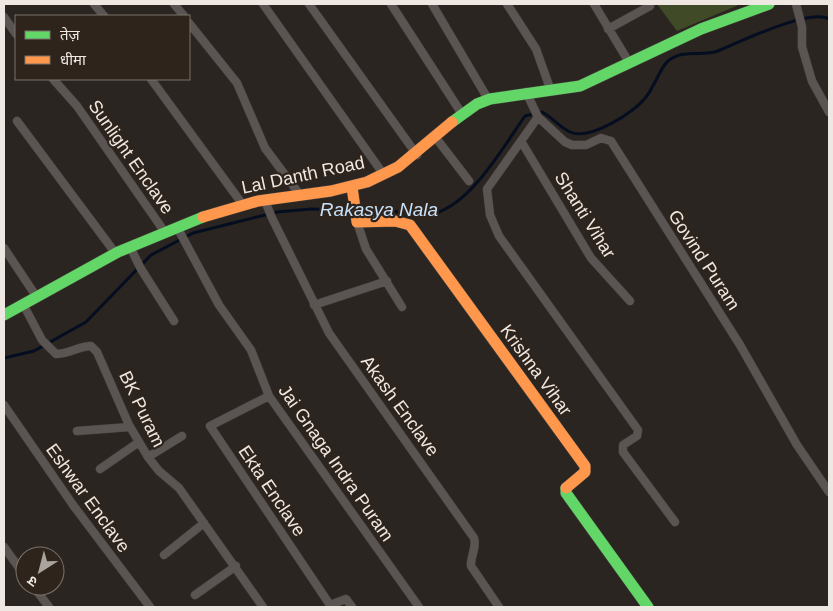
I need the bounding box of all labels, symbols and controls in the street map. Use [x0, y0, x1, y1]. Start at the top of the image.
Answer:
legend [15, 15, 190, 80]
text: तेज़ [60, 26, 81, 43]
text: धीमा [60, 51, 87, 68]
street label: Sunlight Enclave [84, 96, 178, 218]
street label: Lal Danth Road [240, 152, 366, 198]
street label: Shanti Vihar [551, 168, 619, 262]
water label: Rakasya Nala [320, 199, 438, 220]
street label: Govind Puram [664, 206, 744, 314]
street label: Krishna Vihar [496, 321, 576, 419]
street label: Akash Enclave [357, 352, 443, 460]
street label: BK Puram [115, 368, 169, 450]
street label: Jai Gnaga Indra Puram [274, 381, 398, 545]
street label: Eshwar Enclave [42, 440, 134, 556]
street label: Ekta Enclave [234, 442, 310, 540]
north arrow [15, 546, 65, 596]
text: उ [24, 572, 40, 590]

